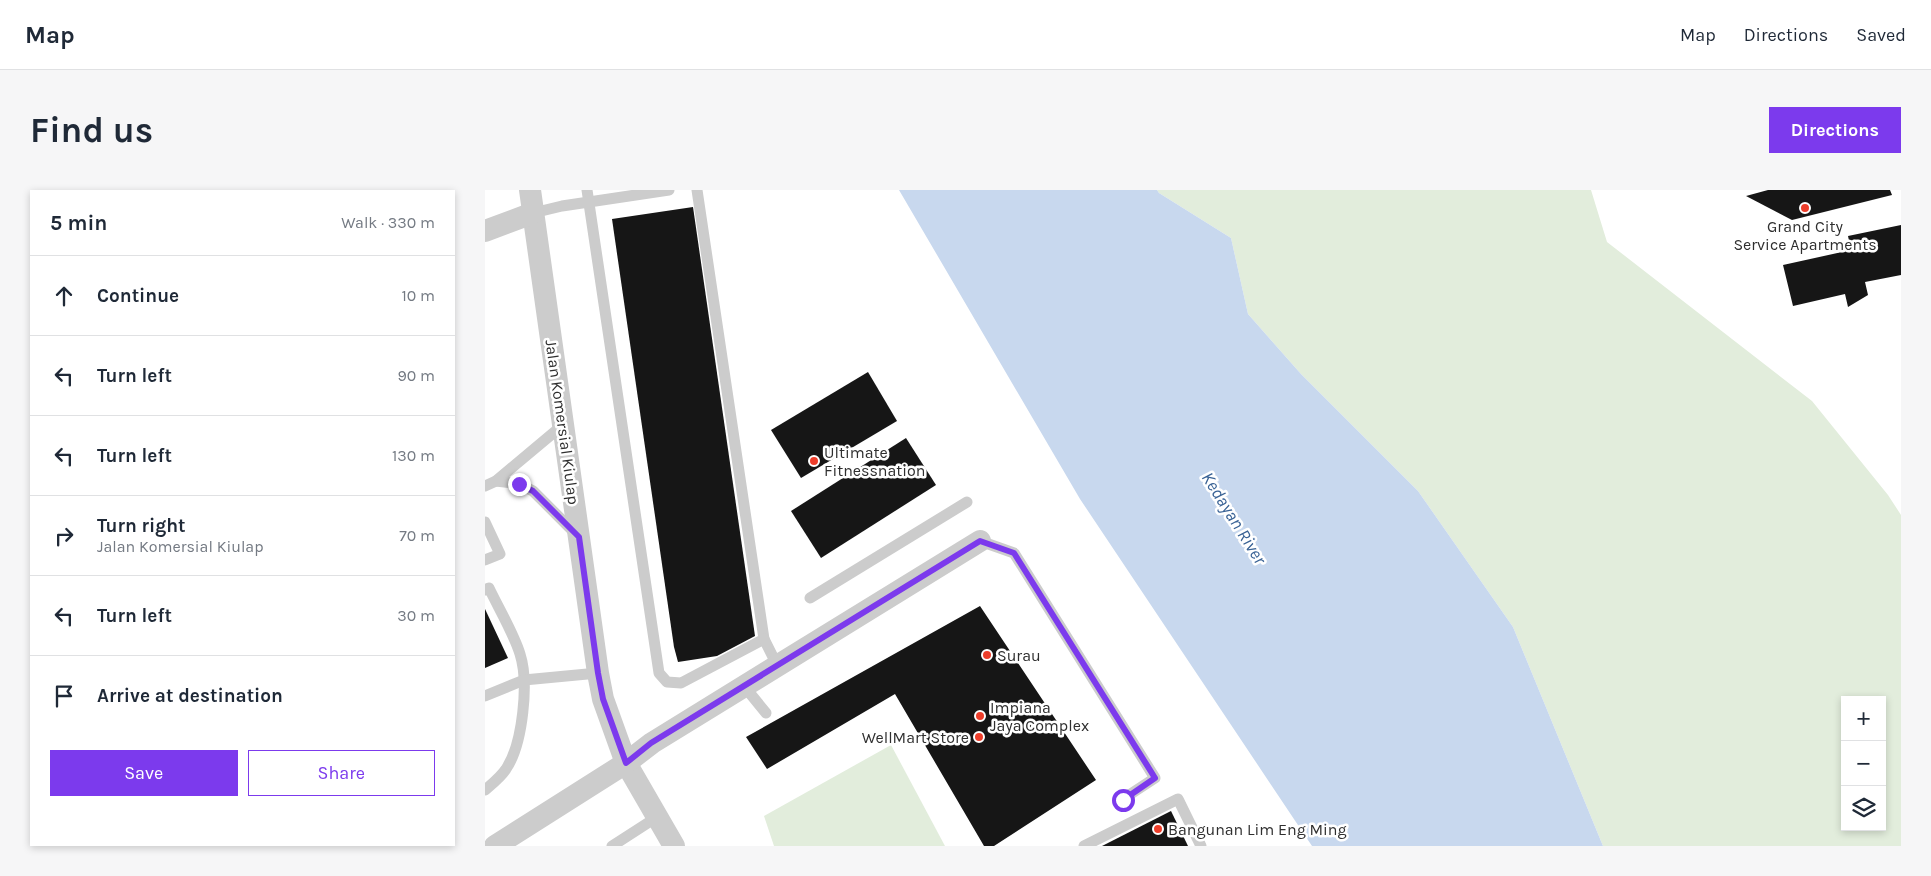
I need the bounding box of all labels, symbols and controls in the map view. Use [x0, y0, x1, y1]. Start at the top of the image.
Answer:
text: Map [25, 21, 75, 49]
text: Map [1680, 24, 1716, 46]
text: Directions [1744, 24, 1828, 46]
text: Saved [1856, 24, 1906, 46]
button: Directions [1769, 107, 1901, 153]
text: Find us [30, 110, 153, 151]
marker: Grand City Service Apartments [1799, 202, 1811, 214]
text: 5 min [50, 211, 107, 235]
text: Walk · 330 m [341, 213, 435, 232]
place label: Grand City Service Apartments [1733, 217, 1877, 254]
icon: ahead [50, 282, 78, 310]
text: Continue [97, 285, 179, 307]
text: 10 m [401, 286, 435, 305]
street label: Jalan Komersial Kiulap [542, 338, 584, 506]
icon: left [50, 362, 78, 390]
text: Turn left [97, 365, 172, 387]
text: 90 m [397, 366, 435, 385]
icon: left [50, 442, 78, 470]
place label: Ultimate Fitnessnation [824, 443, 926, 480]
text: Turn left [97, 445, 172, 467]
text: 130 m [392, 446, 435, 465]
marker: Ultimate Fitnessnation [808, 455, 820, 467]
water label: Kedayan River [1197, 468, 1272, 569]
route end [508, 473, 531, 496]
text: Turn right [97, 515, 186, 537]
icon: right [50, 522, 78, 550]
text: 70 m [399, 526, 435, 545]
text: Jalan Komersial Kiulap [97, 537, 264, 556]
icon: left [50, 602, 78, 630]
text: Turn left [97, 605, 172, 627]
text: 30 m [397, 606, 435, 625]
place label: Surau [997, 646, 1041, 665]
marker: Surau [981, 649, 993, 661]
icon: arrive [50, 682, 78, 710]
text: Arrive at destination [97, 685, 283, 707]
map controls [1841, 696, 1886, 831]
button: + [1841, 696, 1886, 741]
place label: Impiana Jaya Complex [990, 698, 1089, 735]
marker: Impiana Jaya Complex [974, 710, 986, 722]
place label: WellMart Store [862, 728, 969, 747]
marker: WellMart Store [973, 731, 985, 743]
button: − [1841, 741, 1886, 786]
button: Save [50, 750, 238, 796]
button: Share [248, 750, 435, 796]
button: layers [1841, 786, 1886, 831]
route start [1112, 789, 1135, 812]
place label: Bangunan Lim Eng Ming [1168, 820, 1347, 839]
marker: Bangunan Lim Eng Ming [1152, 823, 1164, 835]

